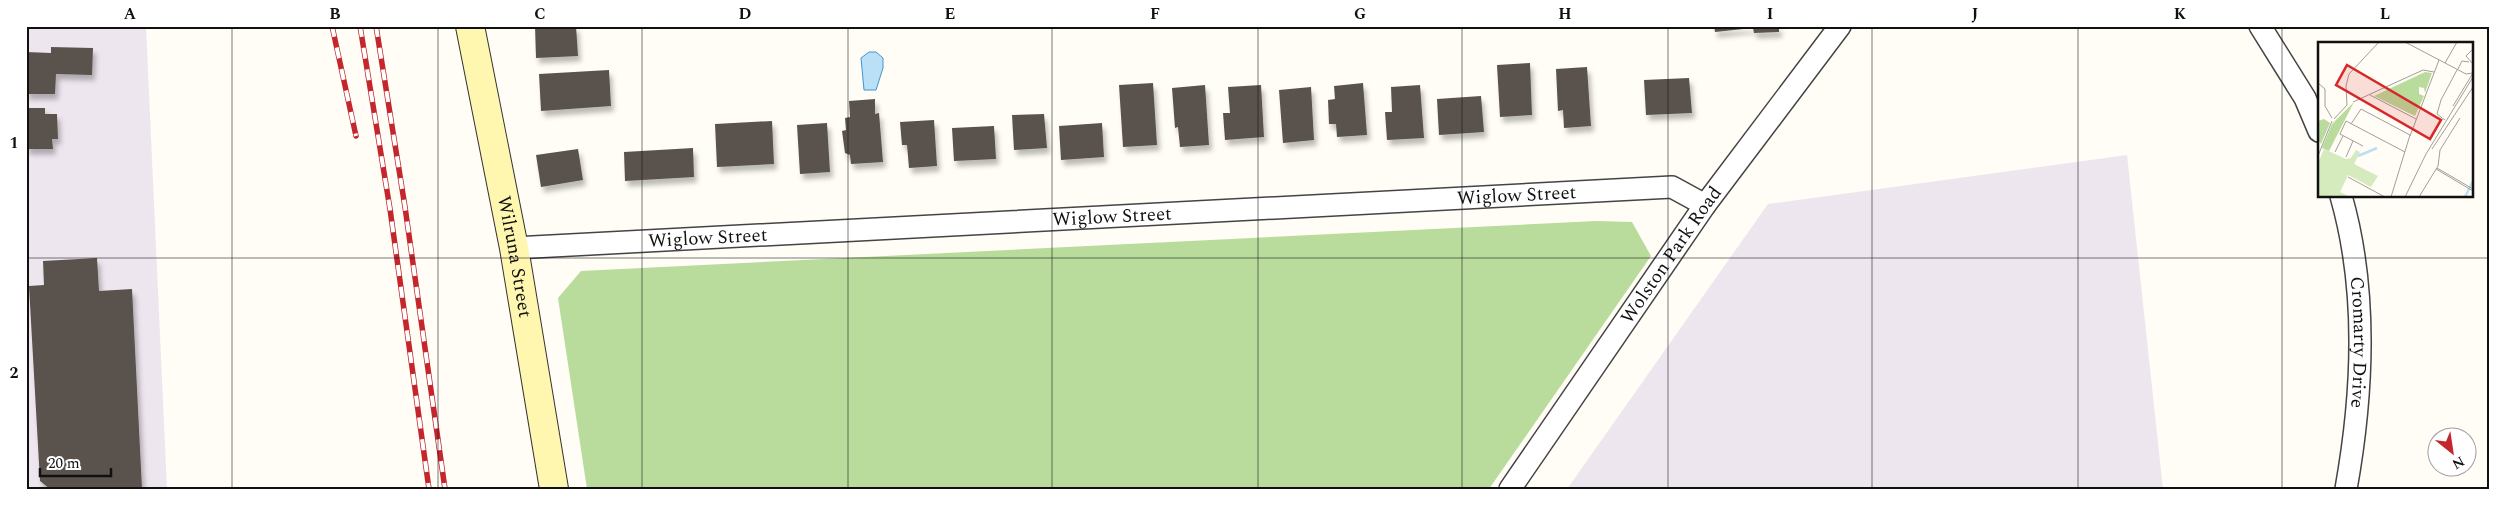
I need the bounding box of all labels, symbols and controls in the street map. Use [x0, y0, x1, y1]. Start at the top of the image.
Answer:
text: A [124, 2, 137, 26]
text: B [329, 2, 341, 26]
text: C [534, 2, 546, 26]
text: D [739, 2, 752, 26]
text: E [945, 2, 955, 26]
text: F [1150, 2, 1160, 26]
text: G [1354, 2, 1366, 26]
text: H [1558, 2, 1572, 26]
text: I [1767, 2, 1773, 26]
text: J [1972, 2, 1979, 26]
text: K [2174, 2, 2187, 26]
text: L [2380, 2, 2390, 26]
inset map [2318, 42, 2472, 198]
text: 1 [10, 131, 18, 155]
street label: Wiglow Street [1456, 178, 1577, 213]
street label: Wolston Park Road [1613, 180, 1729, 330]
street label: Wilruna Street [489, 193, 540, 320]
street label: Wiglow Street [1052, 199, 1173, 234]
street label: Wiglow Street [647, 220, 768, 255]
street label: Cromarty Drive [2342, 275, 2375, 409]
text: 2 [10, 361, 19, 385]
north arrow [2428, 428, 2478, 478]
scale bar [40, 445, 111, 477]
text: N [2448, 451, 2468, 475]
text: 20 m [48, 452, 80, 475]

